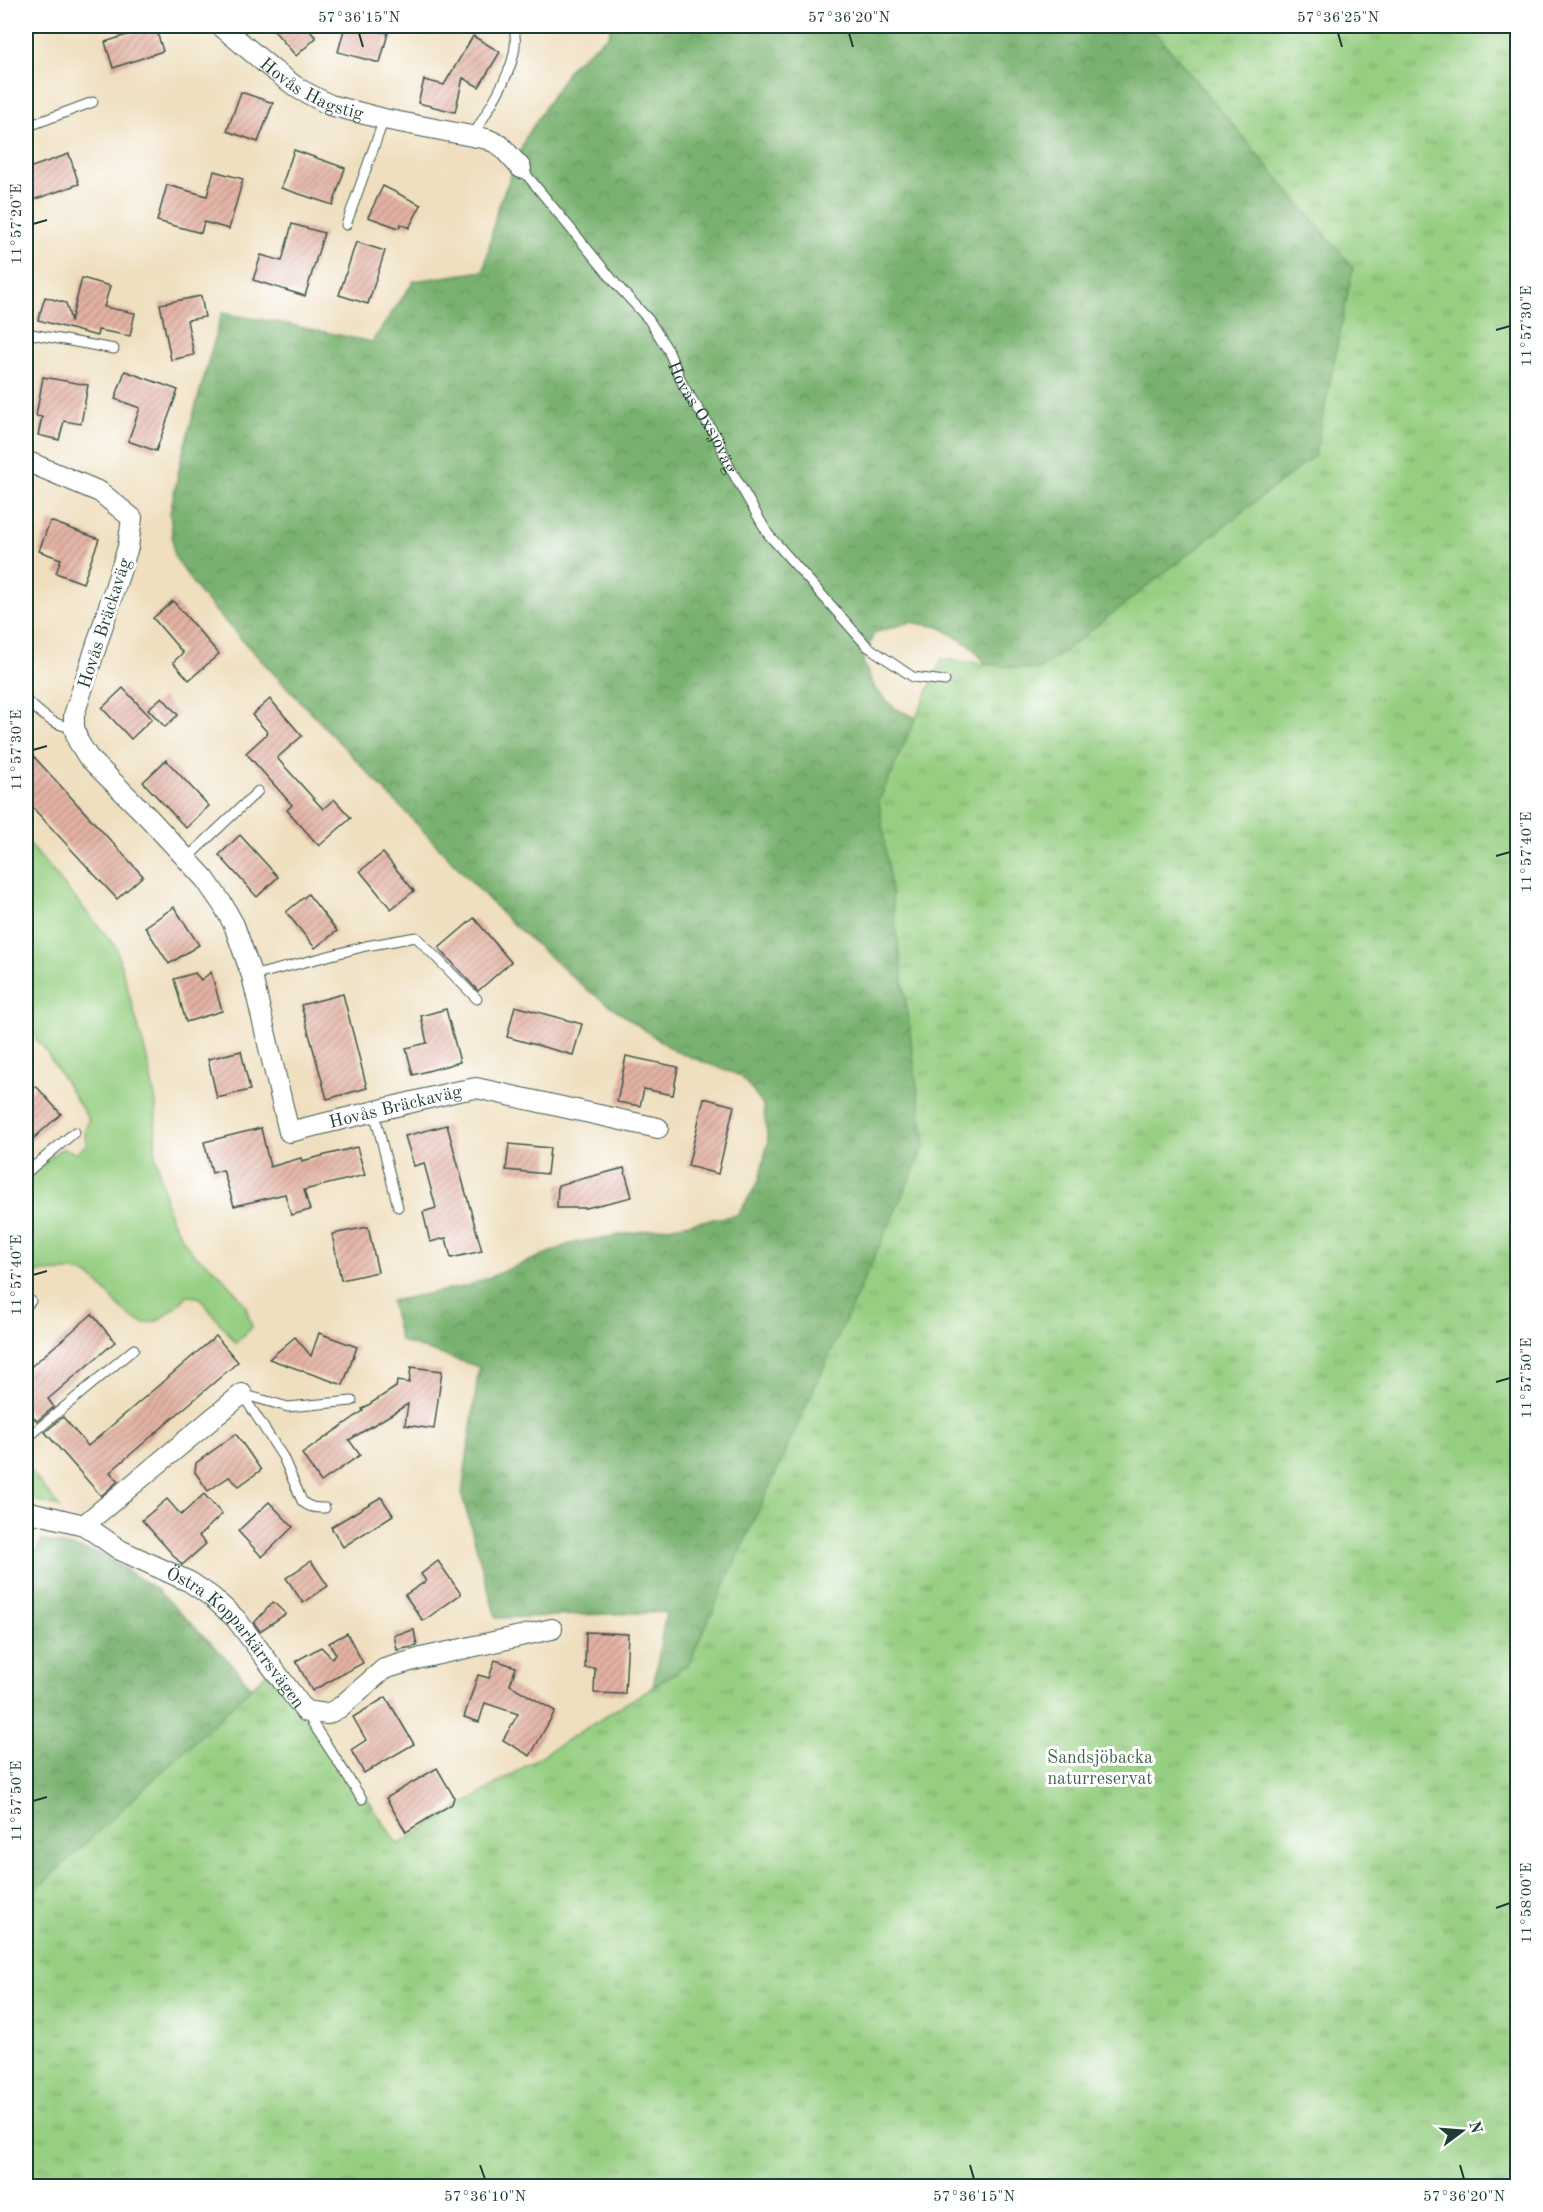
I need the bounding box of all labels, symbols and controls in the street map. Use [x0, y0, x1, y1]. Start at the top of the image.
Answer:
text: 57°36'15"N [318, 11, 400, 26]
text: 57°36'20"N [808, 11, 890, 26]
text: 57°36'25"N [1297, 11, 1379, 26]
street label: Hovås Hagstig [256, 55, 366, 123]
text: 11°57'20"E [10, 184, 25, 264]
text: 11°57'30"E [1520, 286, 1535, 366]
street label: Hovås Oxsjöväg [664, 359, 740, 477]
street label: Hovås Bräckaväg [75, 556, 135, 691]
text: 11°57'30"E [10, 710, 25, 790]
text: 11°57'40"E [1520, 812, 1535, 892]
street label: Hovås Bräckaväg [327, 1083, 464, 1132]
text: 11°57'40"E [10, 1235, 25, 1315]
text: 11°57'50"E [1520, 1338, 1535, 1418]
street label: Östra Kopparkärrsvägen [163, 1561, 308, 1712]
park label: Sandsjöbacka naturreservat [1047, 1749, 1153, 1788]
text: 11°57'50"E [10, 1761, 25, 1841]
text: 11°58'00"E [1520, 1863, 1535, 1943]
north arrow [1432, 2101, 1492, 2161]
text: N [1465, 2119, 1484, 2136]
text: 57°36'10"N [444, 2190, 526, 2205]
text: 57°36'15"N [933, 2190, 1015, 2205]
text: 57°36'20"N [1423, 2190, 1505, 2205]

